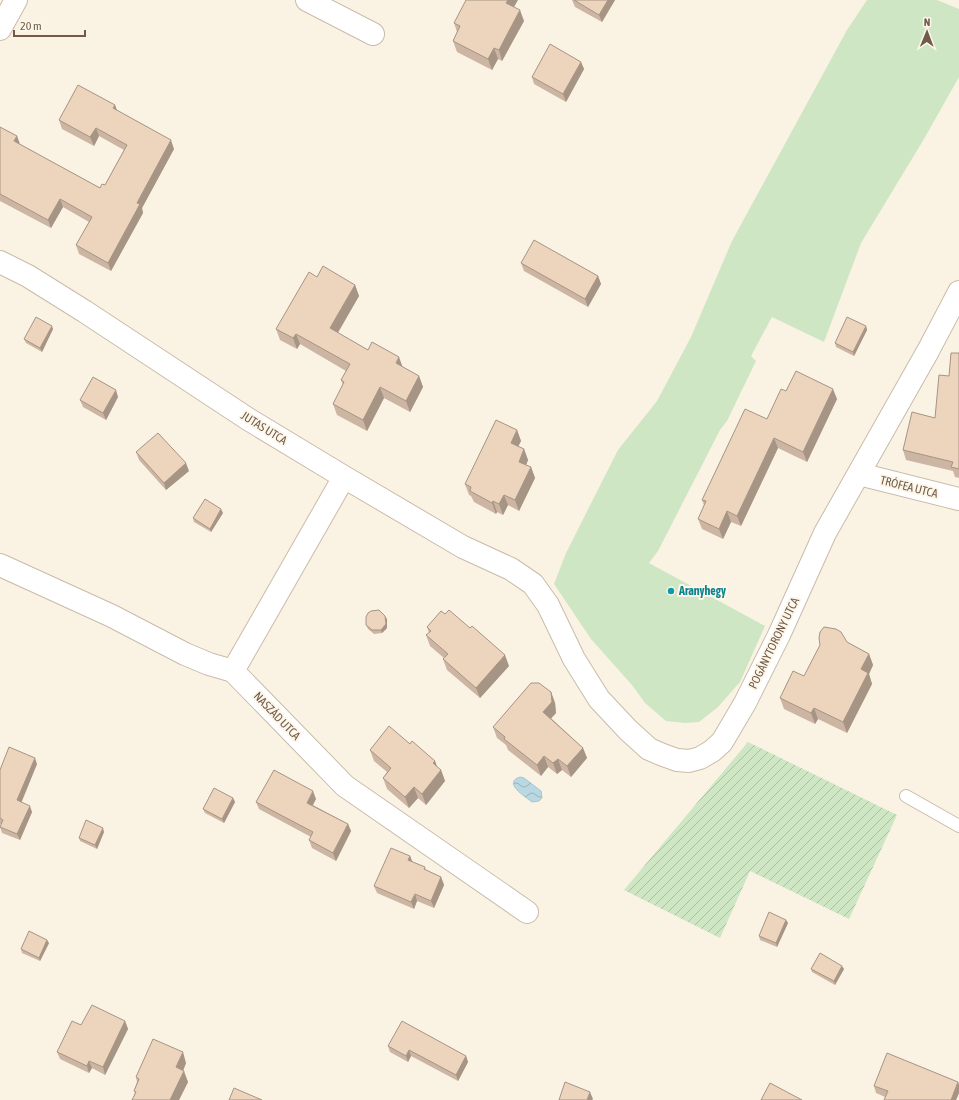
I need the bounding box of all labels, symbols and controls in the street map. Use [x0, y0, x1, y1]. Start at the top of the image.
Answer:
scale bar [14, 12, 85, 38]
north arrow [907, 12, 947, 52]
text: N [924, 16, 931, 28]
text: 20 m [20, 19, 42, 33]
street label: JUTAS UTCA [238, 408, 290, 448]
street label: TRÓFEA UTCA [879, 473, 939, 501]
place label: Aranyhegy [678, 584, 726, 598]
marker: Aranyhegy [666, 586, 676, 596]
street label: POGÁNYTORONY UTCA [746, 595, 802, 691]
street label: NASZÁD UTCA [251, 689, 303, 743]

